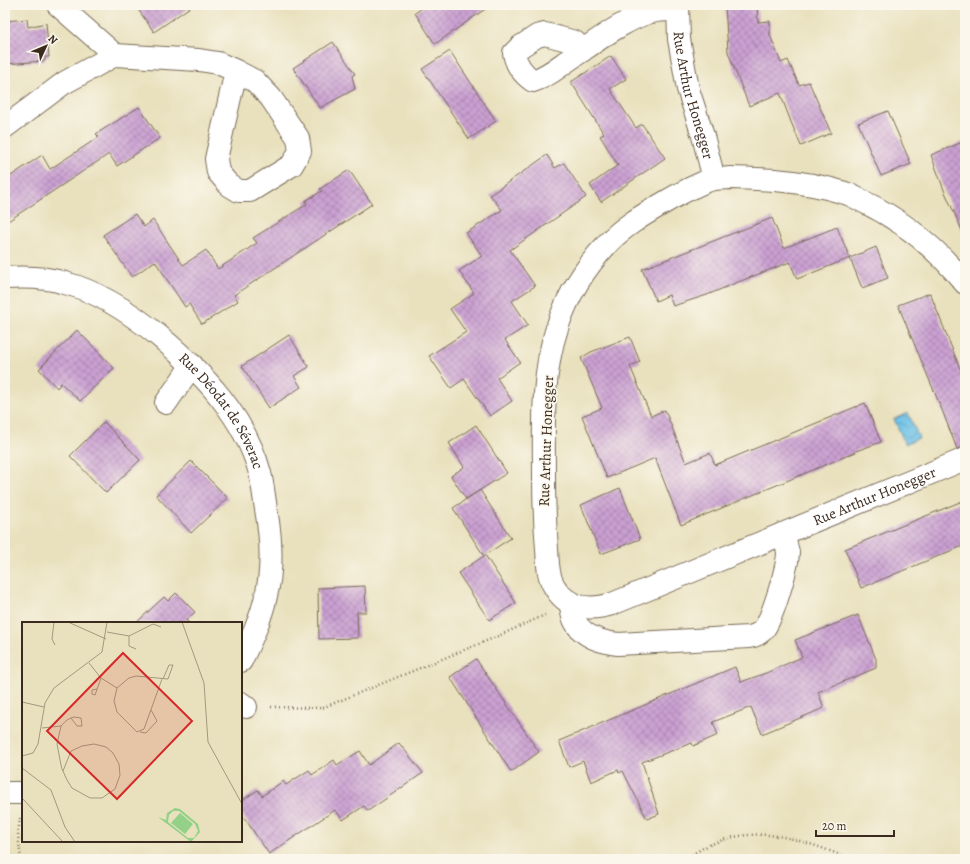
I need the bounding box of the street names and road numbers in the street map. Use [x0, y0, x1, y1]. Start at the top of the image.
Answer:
street label: Rue Arthur Honegger [669, 31, 719, 162]
street label: Rue Déodat de Séverac [174, 348, 268, 471]
street label: Rue Arthur Honegger [534, 375, 558, 507]
street label: Rue Arthur Honegger [810, 462, 939, 530]

